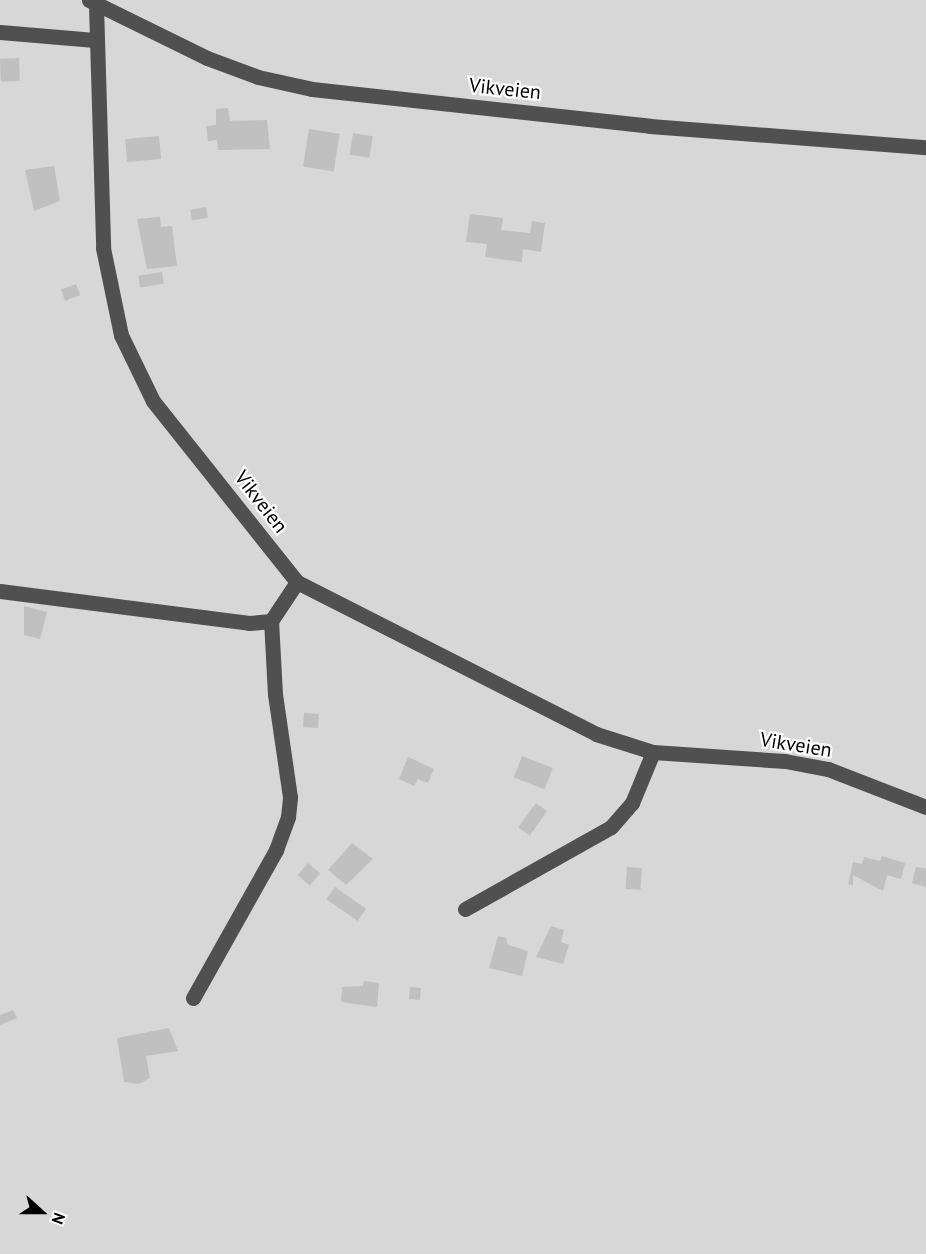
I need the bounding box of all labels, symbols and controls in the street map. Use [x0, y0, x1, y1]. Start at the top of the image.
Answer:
street label: Vikveien [468, 73, 542, 105]
street label: Vikveien [229, 466, 293, 538]
street label: Vikveien [758, 728, 834, 762]
north arrow [12, 1182, 72, 1242]
text: N [48, 1210, 70, 1227]

